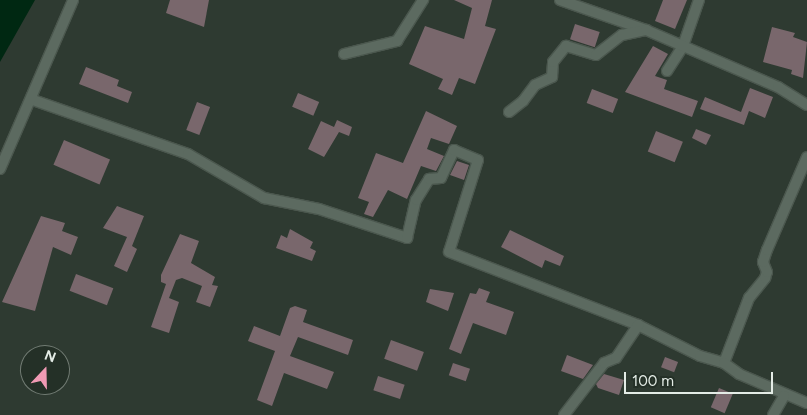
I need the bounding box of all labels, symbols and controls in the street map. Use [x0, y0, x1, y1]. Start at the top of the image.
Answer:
north arrow [20, 345, 70, 395]
text: N [42, 347, 58, 366]
scale bar [627, 362, 776, 394]
text: 100 m [632, 372, 674, 390]

